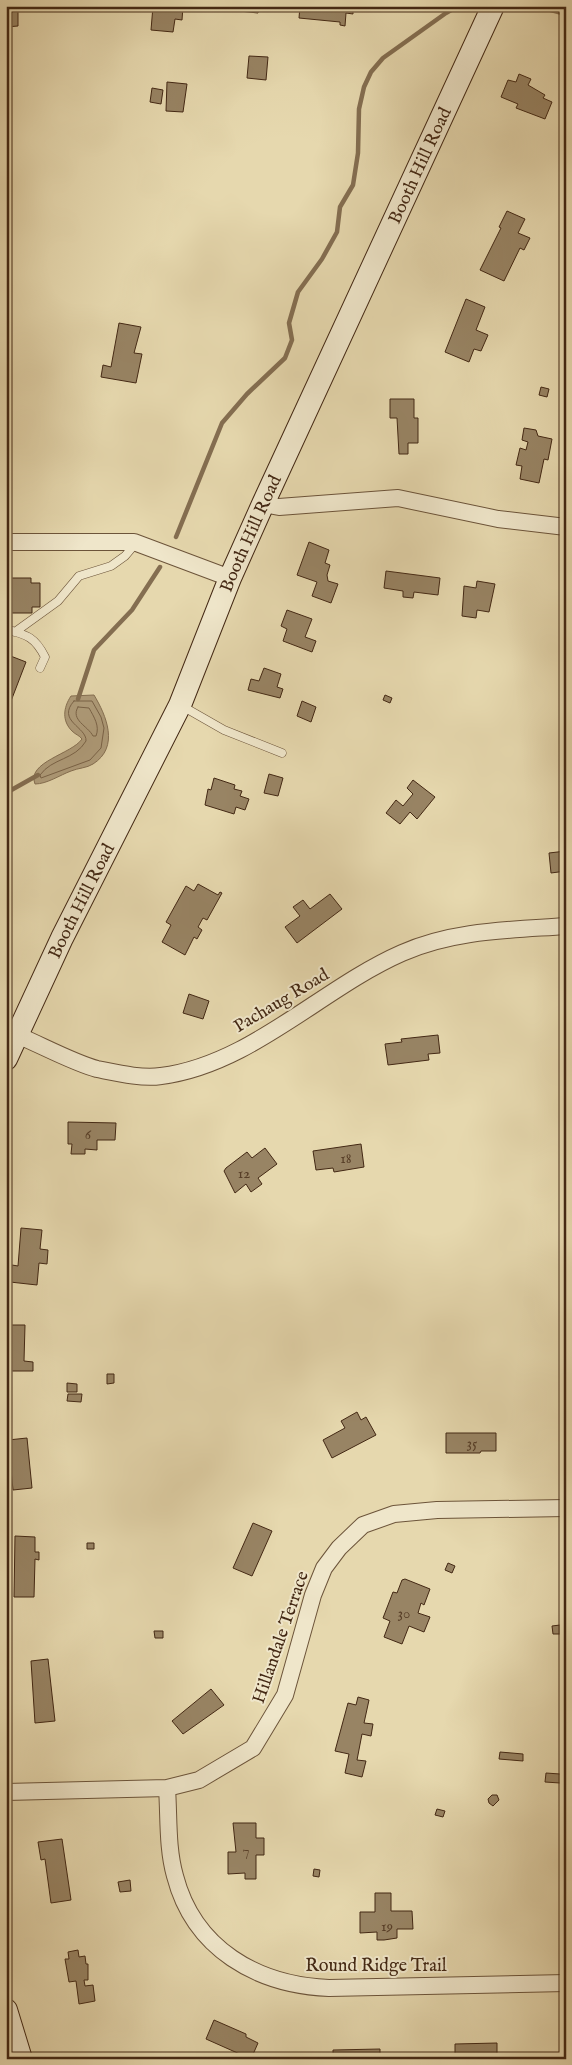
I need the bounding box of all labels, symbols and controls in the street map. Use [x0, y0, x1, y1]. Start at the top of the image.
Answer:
street label: Booth Hill Road [384, 104, 458, 228]
street label: Booth Hill Road [216, 471, 288, 596]
street label: Booth Hill Road [44, 840, 121, 963]
street label: Pachaug Road [230, 964, 334, 1039]
house number: 6 [85, 1125, 92, 1144]
house number: 18 [340, 1149, 352, 1168]
house number: 12 [238, 1164, 250, 1183]
house number: 35 [466, 1434, 478, 1453]
street label: Hillandale Terrace [248, 1568, 315, 1707]
house number: 30 [398, 1604, 410, 1623]
house number: 7 [242, 1841, 250, 1860]
house number: 19 [381, 1917, 393, 1936]
street label: Round Ridge Trail [305, 1955, 447, 1978]

